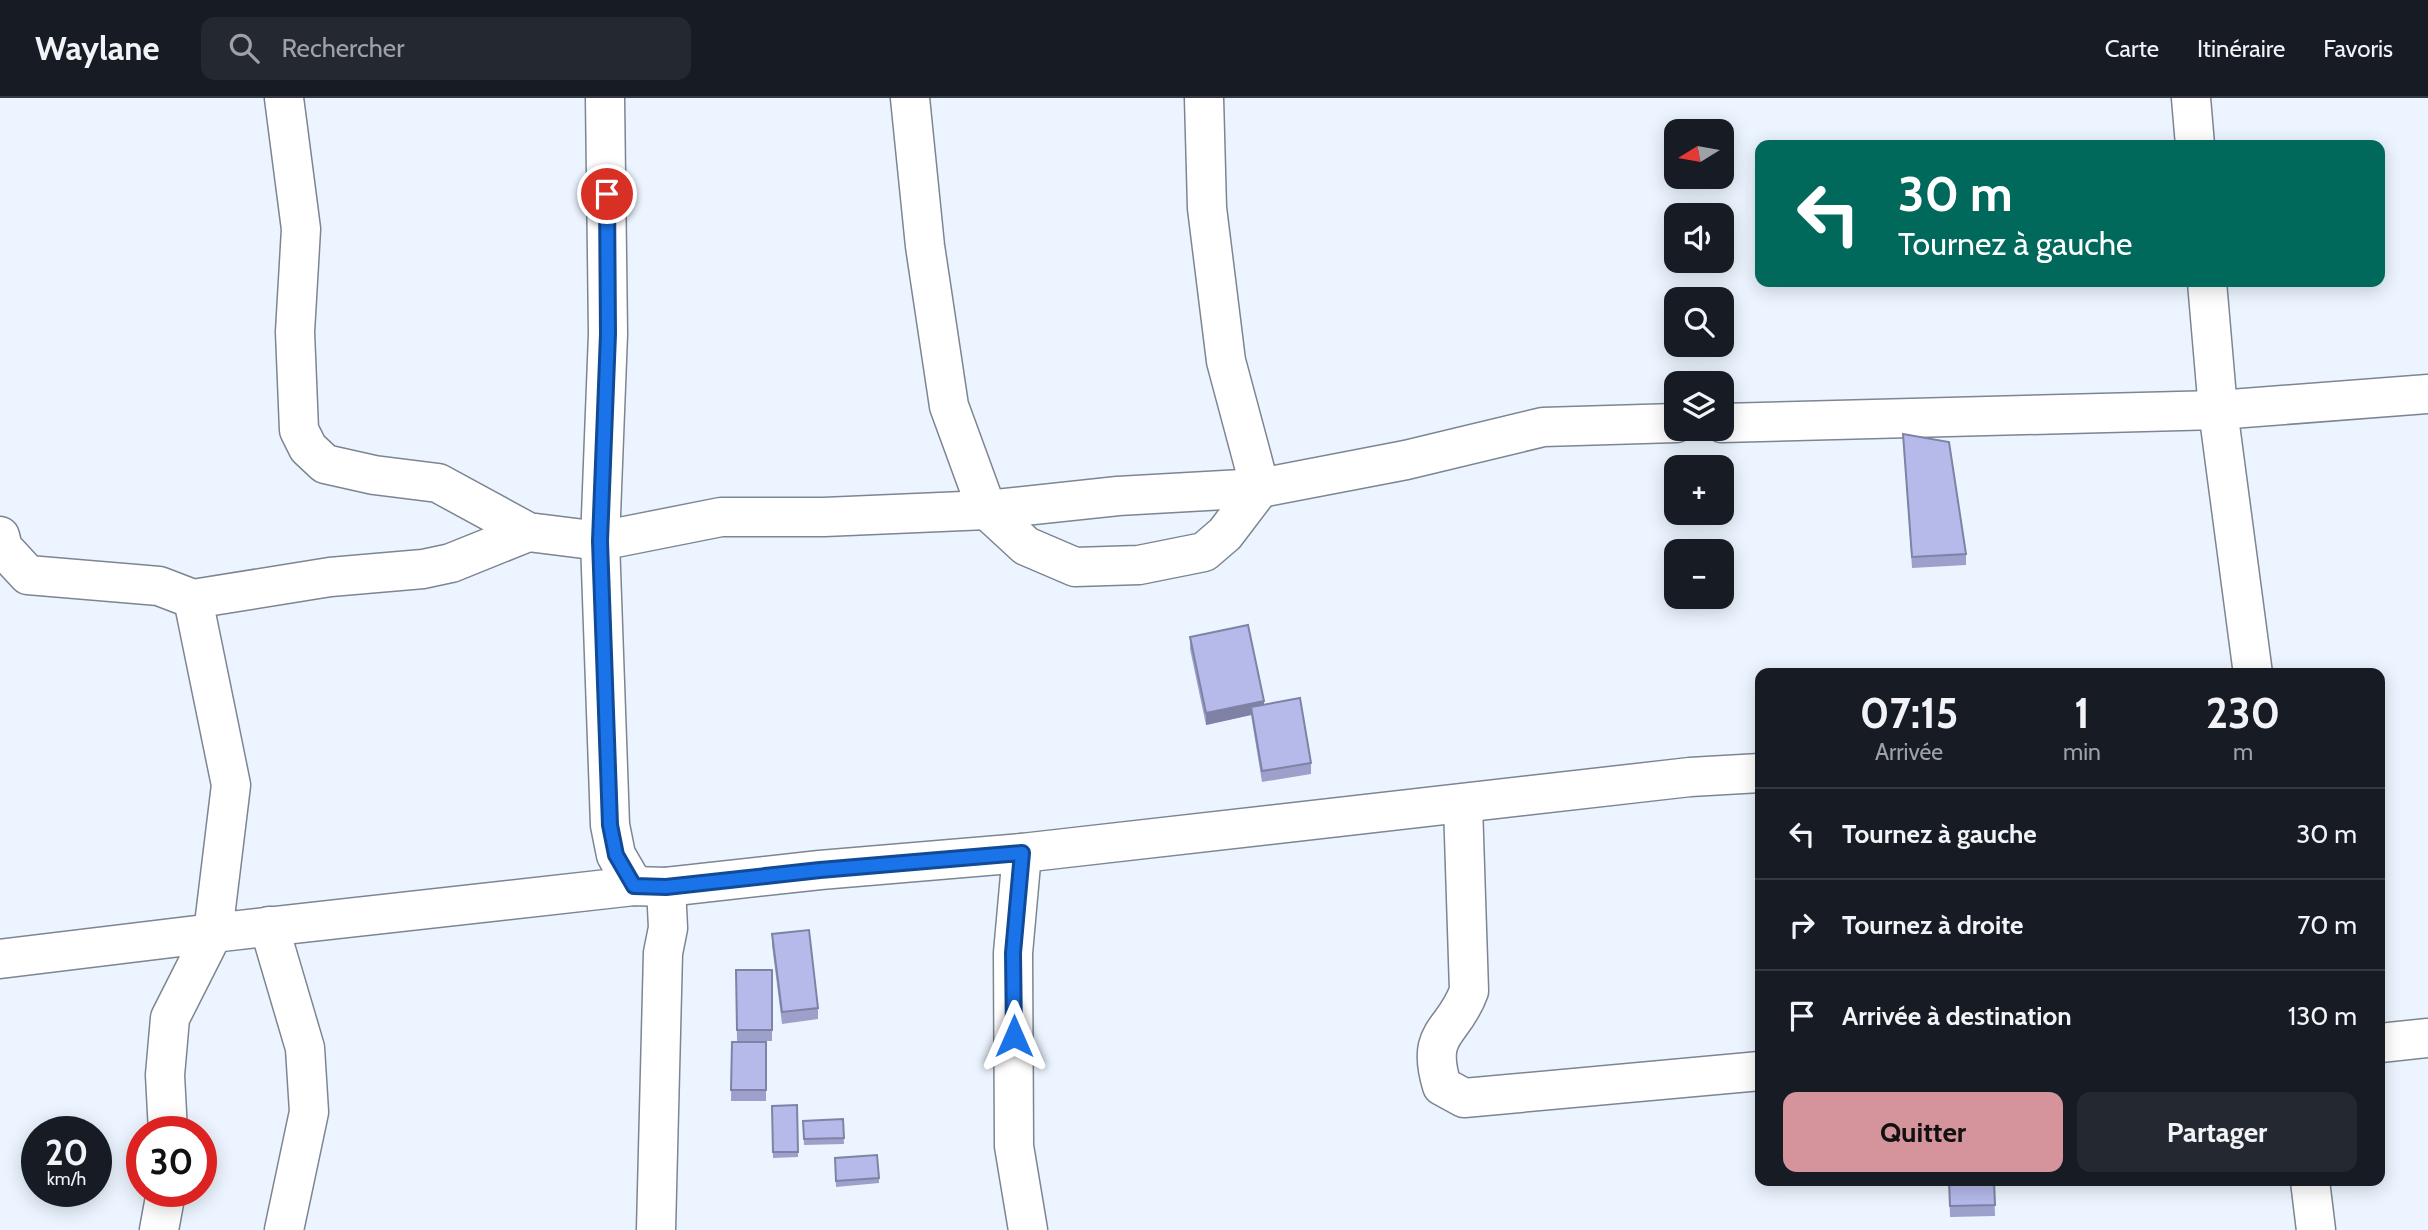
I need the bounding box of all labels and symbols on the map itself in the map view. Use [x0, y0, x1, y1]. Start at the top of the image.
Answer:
north arrow [1664, 119, 1734, 189]
pin [577, 164, 637, 224]
position arrow [977, 999, 1051, 1073]
speed limit sign: 30 [126, 1116, 217, 1207]

